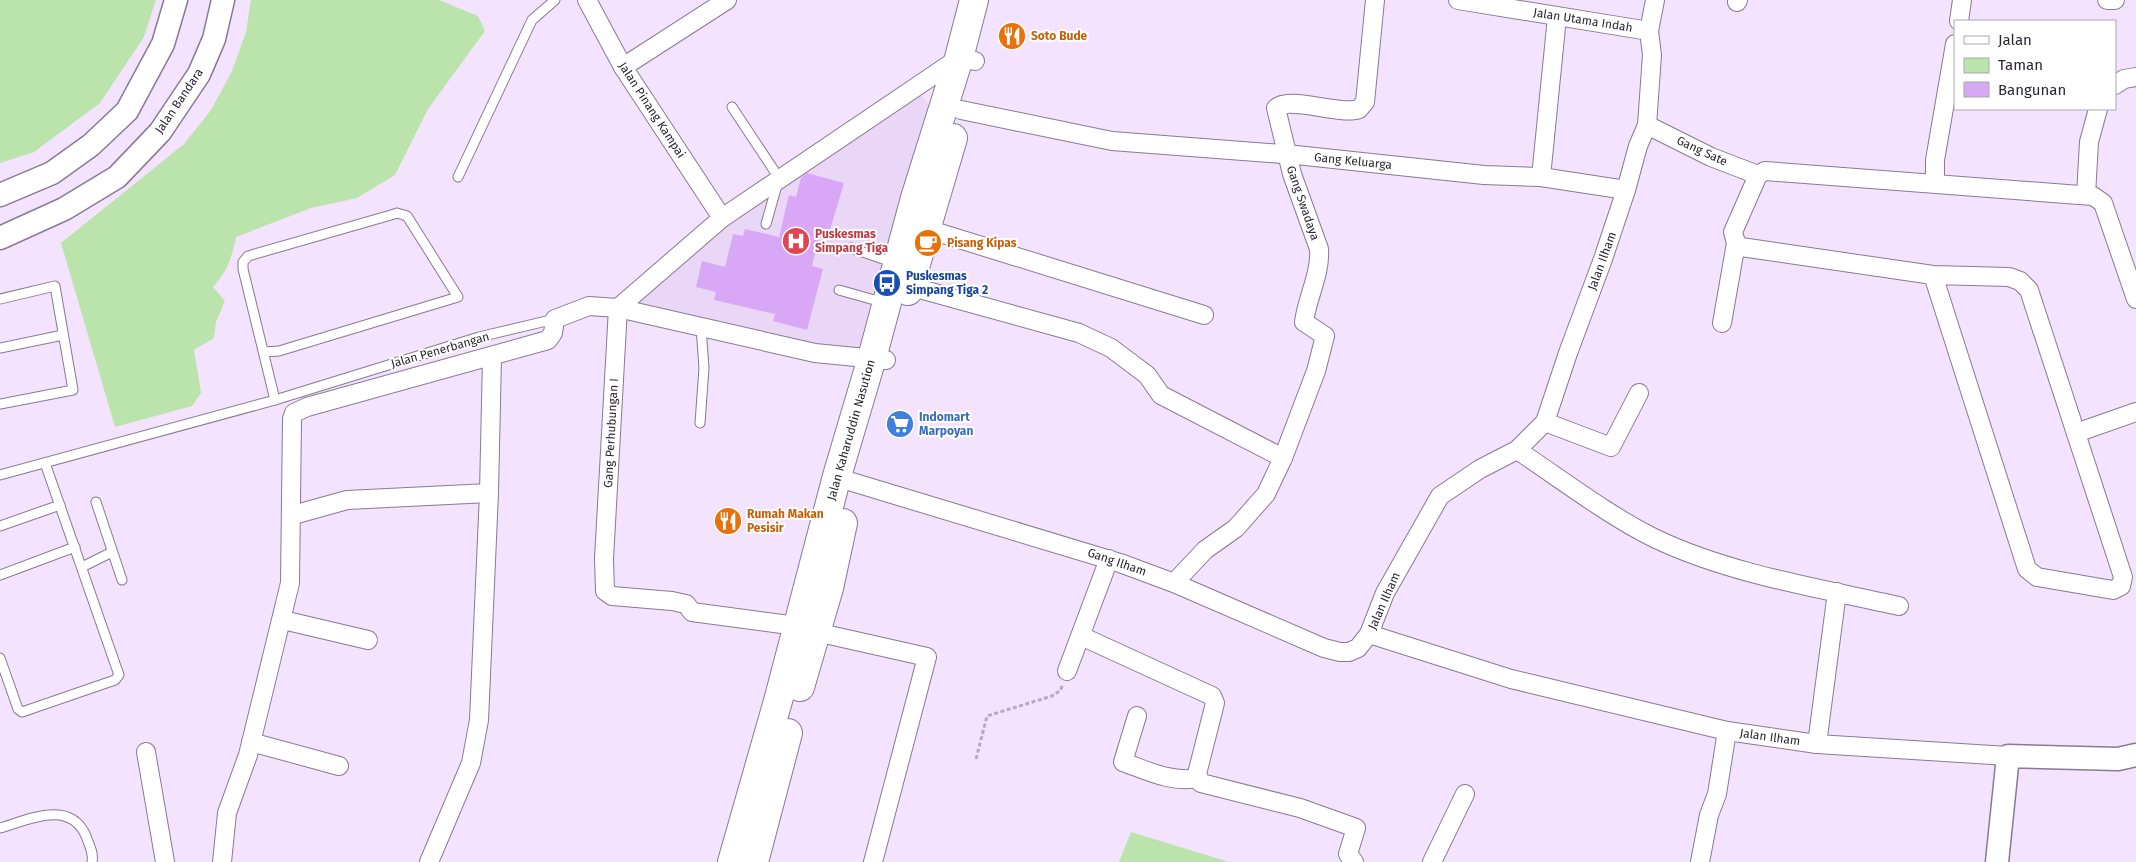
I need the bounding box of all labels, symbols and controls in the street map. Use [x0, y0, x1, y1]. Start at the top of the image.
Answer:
street label: Jalan Utama Indah [1532, 5, 1634, 35]
legend [1954, 20, 2116, 110]
restaurant icon: Soto Bude [997, 21, 1027, 51]
place label: Soto Bude [1031, 29, 1088, 43]
text: Jalan [1998, 31, 2032, 49]
text: Taman [1998, 56, 2043, 74]
street label: Jalan Pinang Kampai [616, 59, 688, 161]
street label: Jalan Bandara [152, 66, 206, 136]
text: Bangunan [1998, 81, 2066, 99]
street label: Gang Sate [1674, 133, 1730, 169]
street label: Gang Keluarga [1313, 150, 1393, 172]
street label: Gang Swadaya [1284, 164, 1322, 242]
hospital icon: Puskesmas Simpang Tiga [781, 226, 811, 256]
place label: Puskesmas Simpang Tiga [815, 227, 889, 255]
cafe icon: Pisang Kipas [913, 228, 943, 258]
street label: Jalan Ilham [1585, 230, 1619, 292]
place label: Pisang Kipas [947, 236, 1017, 250]
bus stop icon: Puskesmas Simpang Tiga 2 [872, 268, 902, 298]
place label: Puskesmas Simpang Tiga 2 [906, 269, 988, 297]
street label: Jalan Penerbangan [389, 329, 491, 371]
street label: Jalan Kaharuddin Nasution [824, 358, 878, 502]
street label: Gang Perhubungan I [601, 378, 621, 488]
supermarket icon: Indomart Marpoyan [885, 409, 915, 439]
place label: Indomart Marpoyan [919, 410, 973, 438]
restaurant icon: Rumah Makan Pesisir [713, 506, 743, 536]
place label: Rumah Makan Pesisir [747, 507, 824, 535]
street label: Gang Ilham [1086, 545, 1148, 579]
street label: Jalan Ilham [1365, 570, 1403, 632]
street label: Jalan Ilham [1739, 726, 1801, 748]

